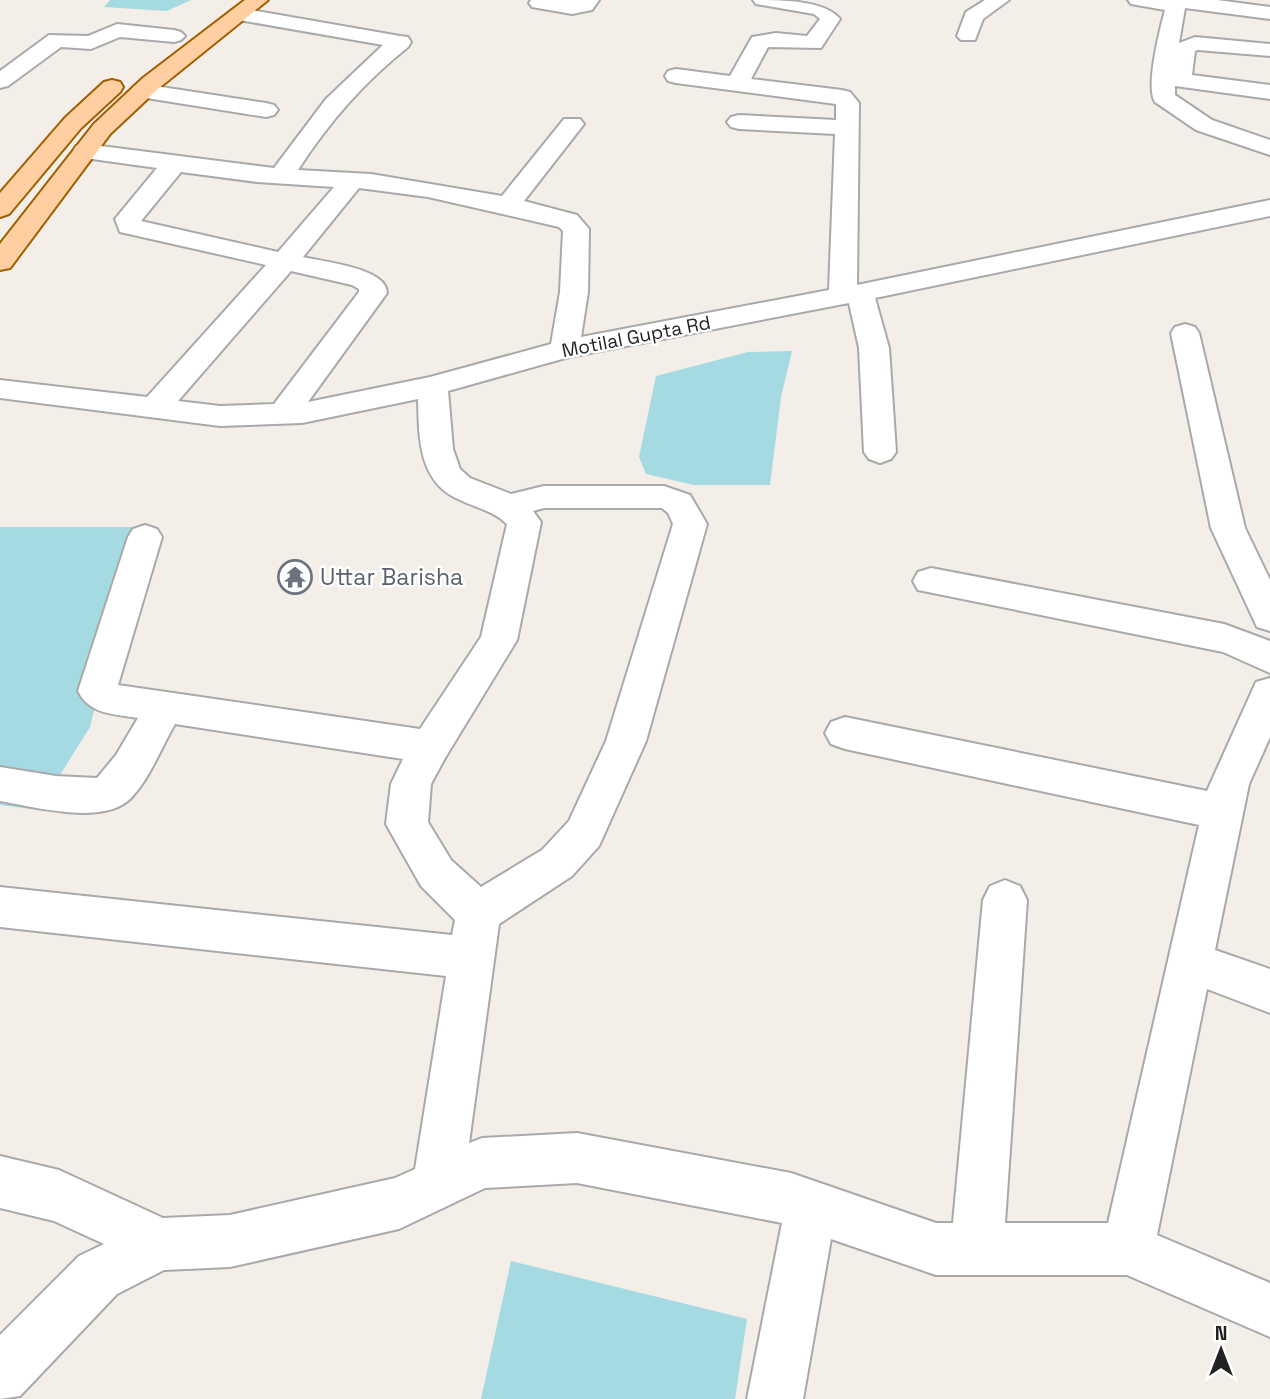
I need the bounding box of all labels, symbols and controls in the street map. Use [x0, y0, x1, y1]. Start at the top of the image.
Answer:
street label: Motilal Gupta Rd [560, 310, 713, 363]
temple icon: Uttar Barisha [276, 558, 314, 596]
place label: Uttar Barisha [320, 562, 463, 592]
north arrow [1186, 1315, 1256, 1385]
text: N [1215, 1321, 1227, 1346]

